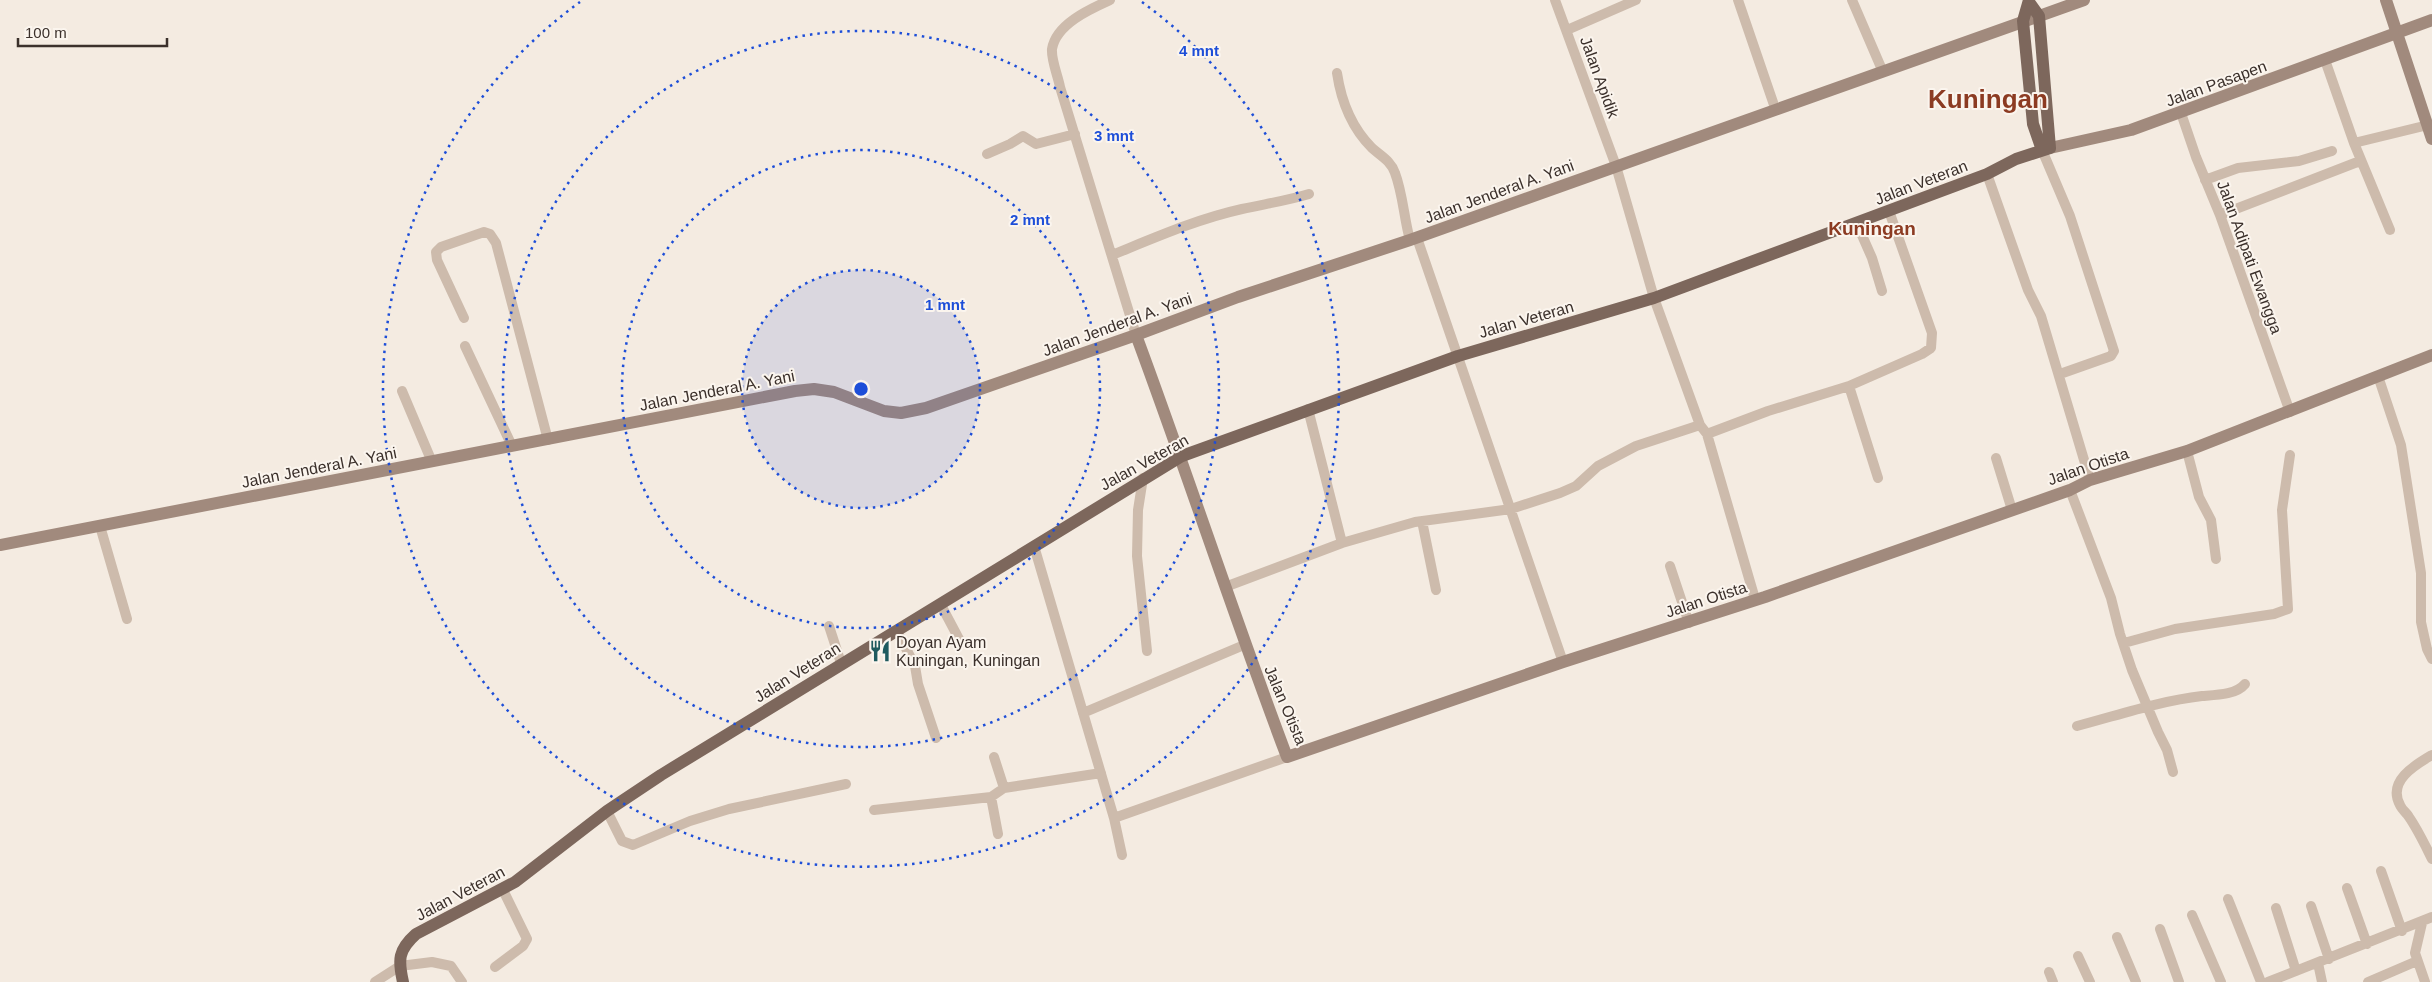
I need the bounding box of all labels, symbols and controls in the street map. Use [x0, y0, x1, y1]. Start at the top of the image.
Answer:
scale bar [18, 15, 166, 47]
text: 100 m [25, 24, 67, 41]
street label: Jalan Apidik [1577, 34, 1622, 121]
text: 4 mnt [1179, 42, 1219, 59]
street label: Jalan Pasapen [2164, 57, 2269, 110]
district label: Kuningan [1928, 84, 2048, 114]
text: 3 mnt [1094, 127, 1134, 144]
street label: Jalan Jenderal A. Yani [1422, 157, 1576, 226]
street label: Jalan Veteran [1872, 157, 1970, 208]
street label: Jalan Adipati Ewangga [2214, 178, 2285, 336]
text: 2 mnt [1010, 211, 1050, 228]
district label: Kuningan [1828, 218, 1916, 239]
street label: Jalan Jenderal A. Yani [1040, 290, 1194, 359]
text: 1 mnt [925, 296, 965, 313]
street label: Jalan Veteran [1477, 298, 1576, 341]
street label: Jalan Jenderal A. Yani [638, 367, 796, 414]
centre of rings [852, 380, 870, 398]
street label: Jalan Veteran [1097, 431, 1191, 494]
street label: Jalan Jenderal A. Yani [240, 444, 398, 491]
street label: Jalan Otista [2045, 445, 2131, 488]
street label: Jalan Otista [1663, 578, 1749, 621]
place label: Doyan Ayam Kuningan, Kuningan [896, 634, 1040, 669]
restaurant icon: Doyan Ayam Kuningan, Kuningan [867, 638, 893, 664]
street label: Jalan Veteran [751, 639, 843, 706]
street label: Jalan Otista [1261, 663, 1310, 747]
street label: Jalan Veteran [413, 863, 507, 924]

